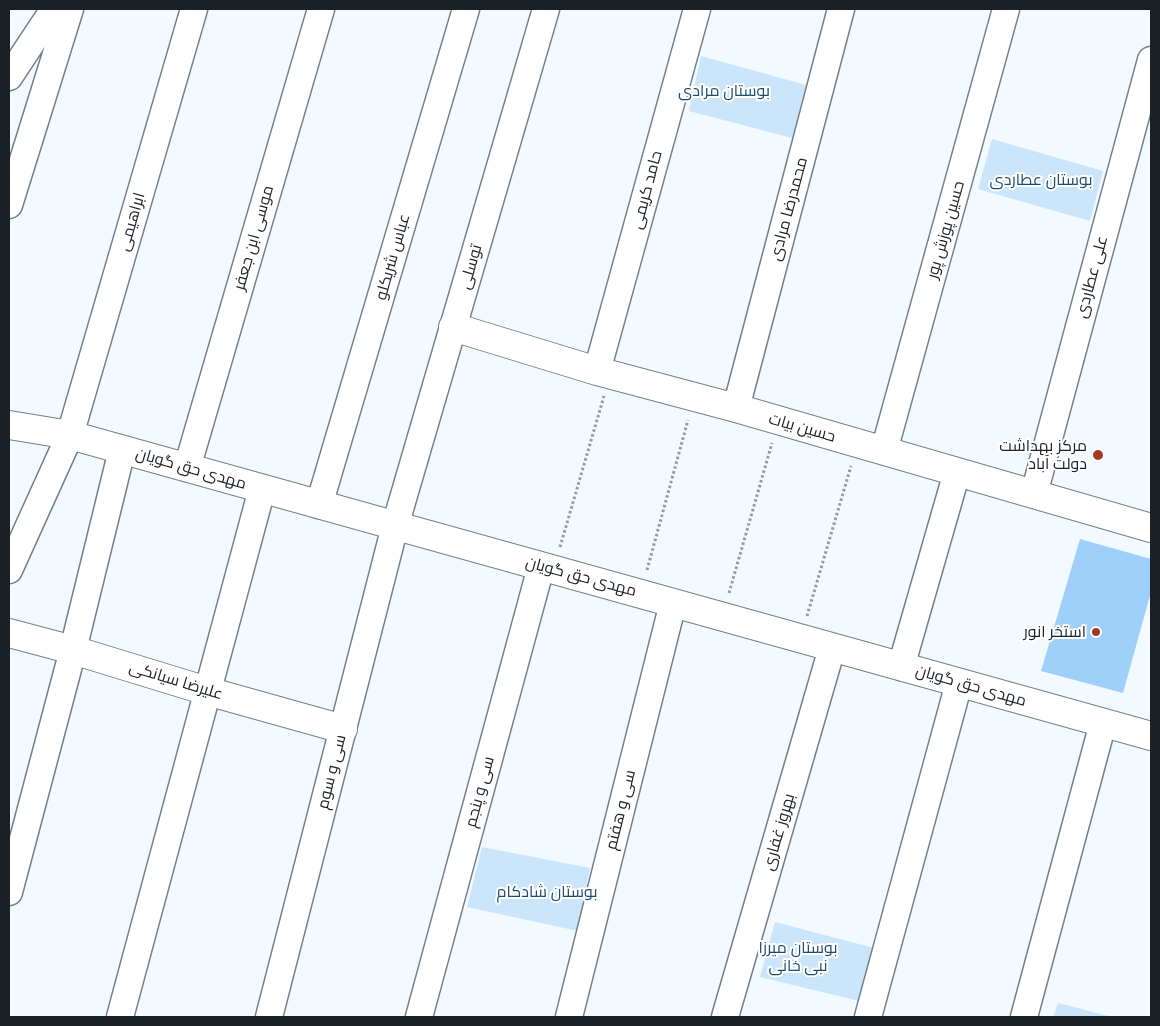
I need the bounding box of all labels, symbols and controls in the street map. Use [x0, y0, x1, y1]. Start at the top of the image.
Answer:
park label: بوستان مرادی [678, 81, 770, 101]
street label: حامد کریمی [627, 149, 667, 231]
street label: محمدرضا مرادی [766, 155, 812, 263]
park label: بوستان عطاردی [989, 170, 1093, 190]
street label: حسین پوزش پور [923, 179, 969, 281]
street label: موسی ابن جعفر [230, 183, 278, 293]
street label: ابراهیمی [114, 190, 150, 254]
street label: عباس شریکلو [372, 212, 414, 302]
street label: علی عطاردی [1072, 234, 1112, 320]
street label: توسلی [455, 242, 487, 292]
street label: حسین بیات [766, 409, 838, 447]
place label: مرکز بهداشت دولت آباد [999, 436, 1087, 474]
street label: مهدی حق گویان [133, 444, 249, 494]
marker: مرکز بهداشت دولت آباد [1091, 448, 1105, 462]
street label: مهدی حق گویان [523, 553, 639, 601]
place label: استخر انور [1023, 622, 1086, 642]
marker: استخر انور [1090, 626, 1102, 638]
street label: علیرضا سیانکی [127, 658, 225, 704]
street label: مهدی حق گویان [913, 661, 1029, 711]
street label: سی و سوم [313, 733, 351, 811]
street label: سی و پنجم [461, 754, 499, 830]
street label: سی و هفتم [602, 768, 640, 852]
street label: بهروز غفاری [759, 791, 799, 873]
park label: بوستان شادکام [496, 882, 598, 902]
park label: بوستان میرزا نبی خانی [759, 938, 837, 976]

